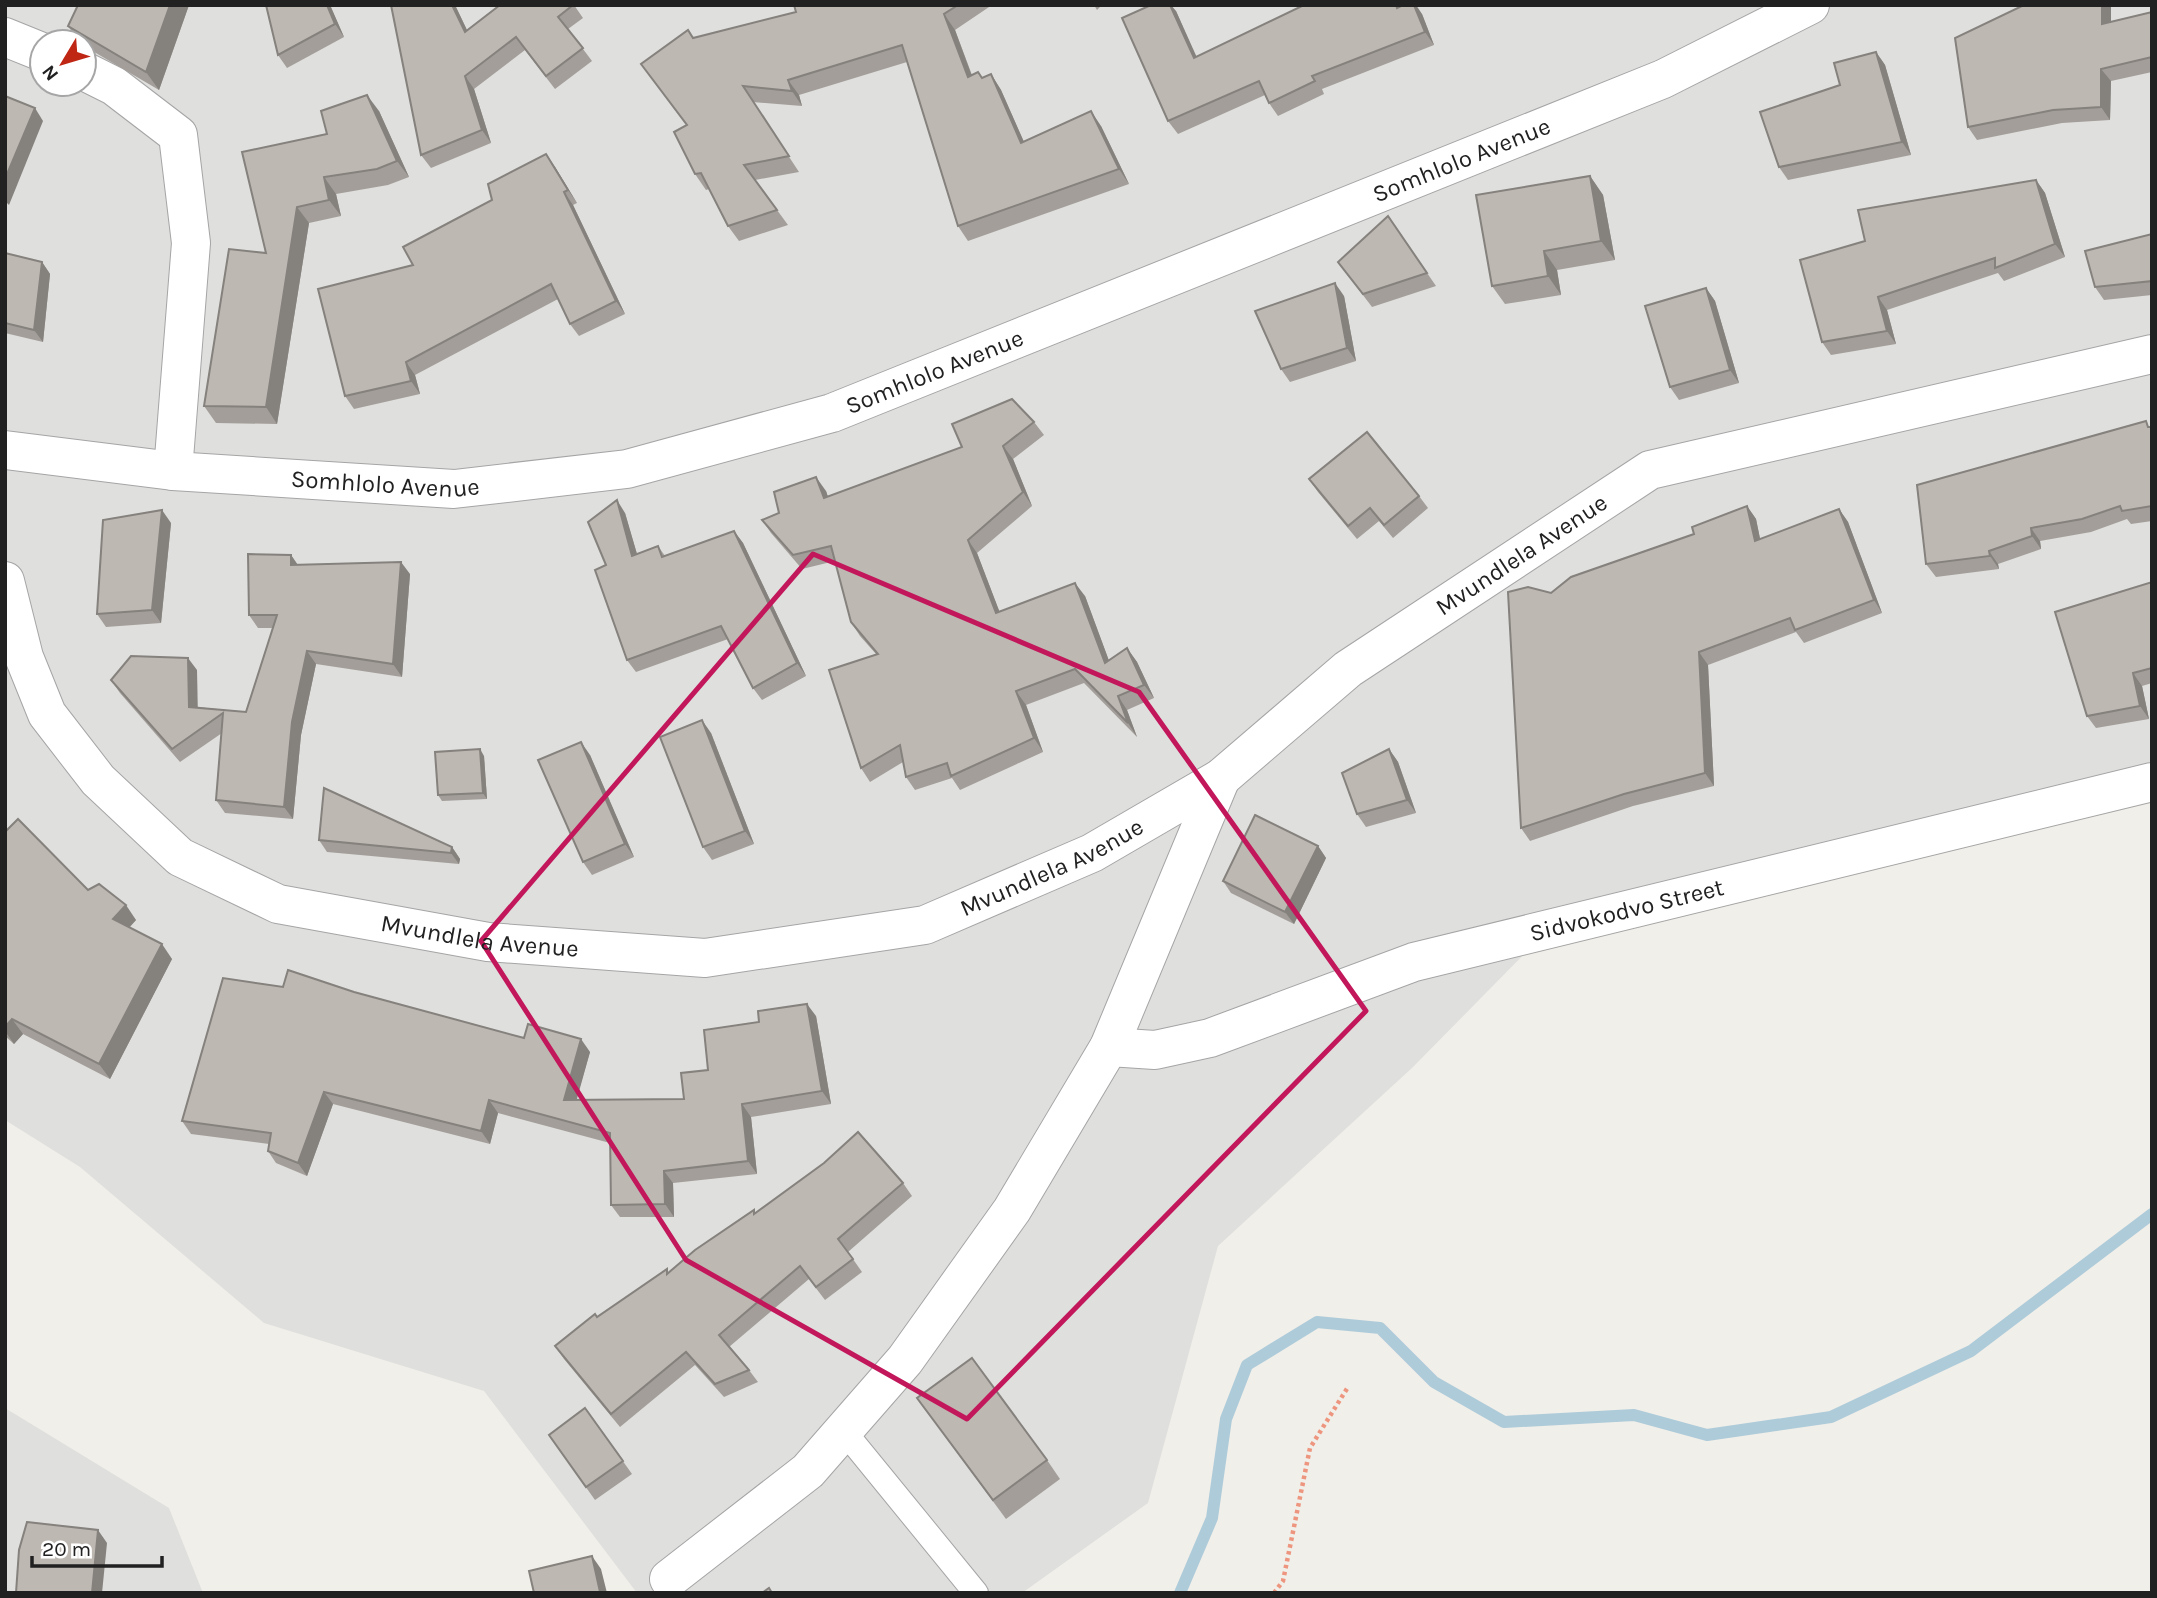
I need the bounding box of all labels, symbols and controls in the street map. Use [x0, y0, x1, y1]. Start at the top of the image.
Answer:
north arrow [28, 28, 98, 98]
text: N [38, 61, 63, 85]
street label: Somhlolo Avenue [1369, 112, 1554, 208]
street label: Somhlolo Avenue [842, 324, 1027, 420]
street label: Somhlolo Avenue [290, 465, 481, 503]
street label: Mvundlela Avenue [1430, 488, 1612, 621]
street label: Mvundlela Avenue [956, 812, 1148, 922]
street label: Sidvokodvo Street [1527, 873, 1727, 947]
street label: Mvundlela Avenue [379, 909, 580, 963]
scale bar [32, 1524, 161, 1568]
text: 20 m [42, 1537, 91, 1561]

